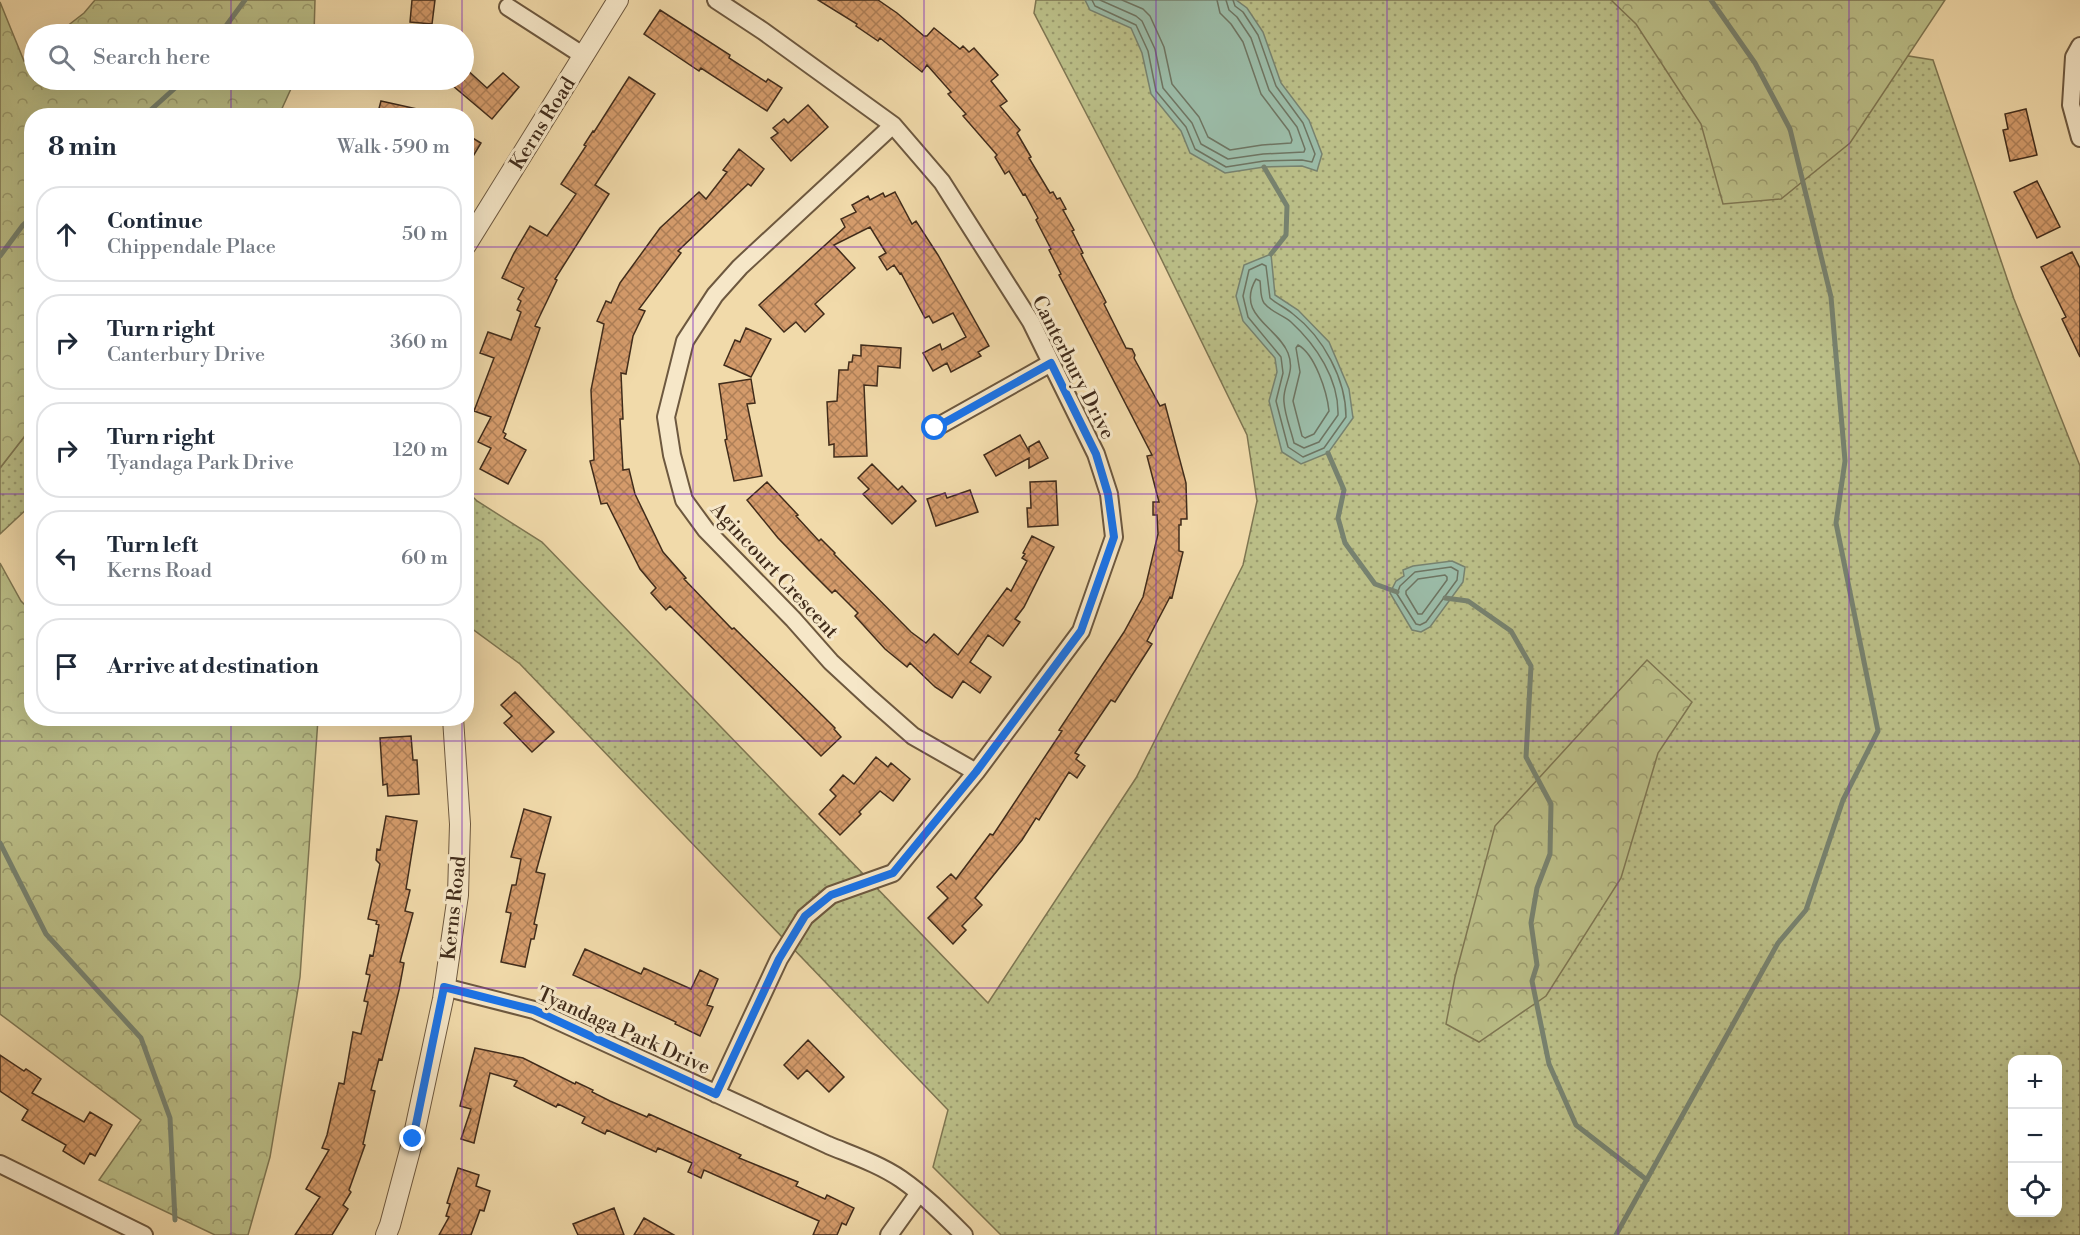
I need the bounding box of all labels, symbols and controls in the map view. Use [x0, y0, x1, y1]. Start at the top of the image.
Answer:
search box [24, 24, 474, 90]
icon: search [45, 41, 78, 74]
text: Search here [93, 44, 210, 71]
street label: Kerns Road [505, 72, 582, 175]
text: 8 min [48, 131, 117, 163]
text: Walk · 590 m [337, 135, 450, 160]
text: Continue [107, 208, 203, 235]
icon: ahead [50, 218, 83, 251]
text: 50 m [402, 222, 448, 247]
text: Chippendale Place [107, 235, 276, 260]
street label: Canterbury Drive [1026, 292, 1120, 444]
text: Turn right [107, 316, 215, 343]
icon: right [50, 326, 83, 359]
text: 360 m [390, 330, 448, 355]
text: Canterbury Drive [107, 343, 265, 368]
route start [921, 414, 947, 440]
text: Turn right [107, 424, 215, 451]
icon: right [50, 434, 83, 467]
text: 120 m [393, 438, 448, 463]
text: Tyandaga Park Drive [107, 451, 294, 476]
street label: Agincourt Crescent [704, 497, 843, 644]
text: Turn left [107, 532, 198, 559]
icon: left [50, 542, 83, 575]
text: 60 m [401, 546, 448, 571]
text: Kerns Road [107, 559, 212, 584]
icon: arrive [50, 650, 83, 683]
text: Arrive at destination [107, 653, 319, 680]
street label: Kerns Road [437, 854, 472, 962]
street label: Tyandaga Park Drive [533, 982, 714, 1081]
map controls [2008, 1055, 2062, 1217]
button: + [2008, 1055, 2062, 1109]
button: − [2008, 1109, 2062, 1163]
route end [399, 1125, 425, 1151]
button: locate [2008, 1163, 2062, 1217]

